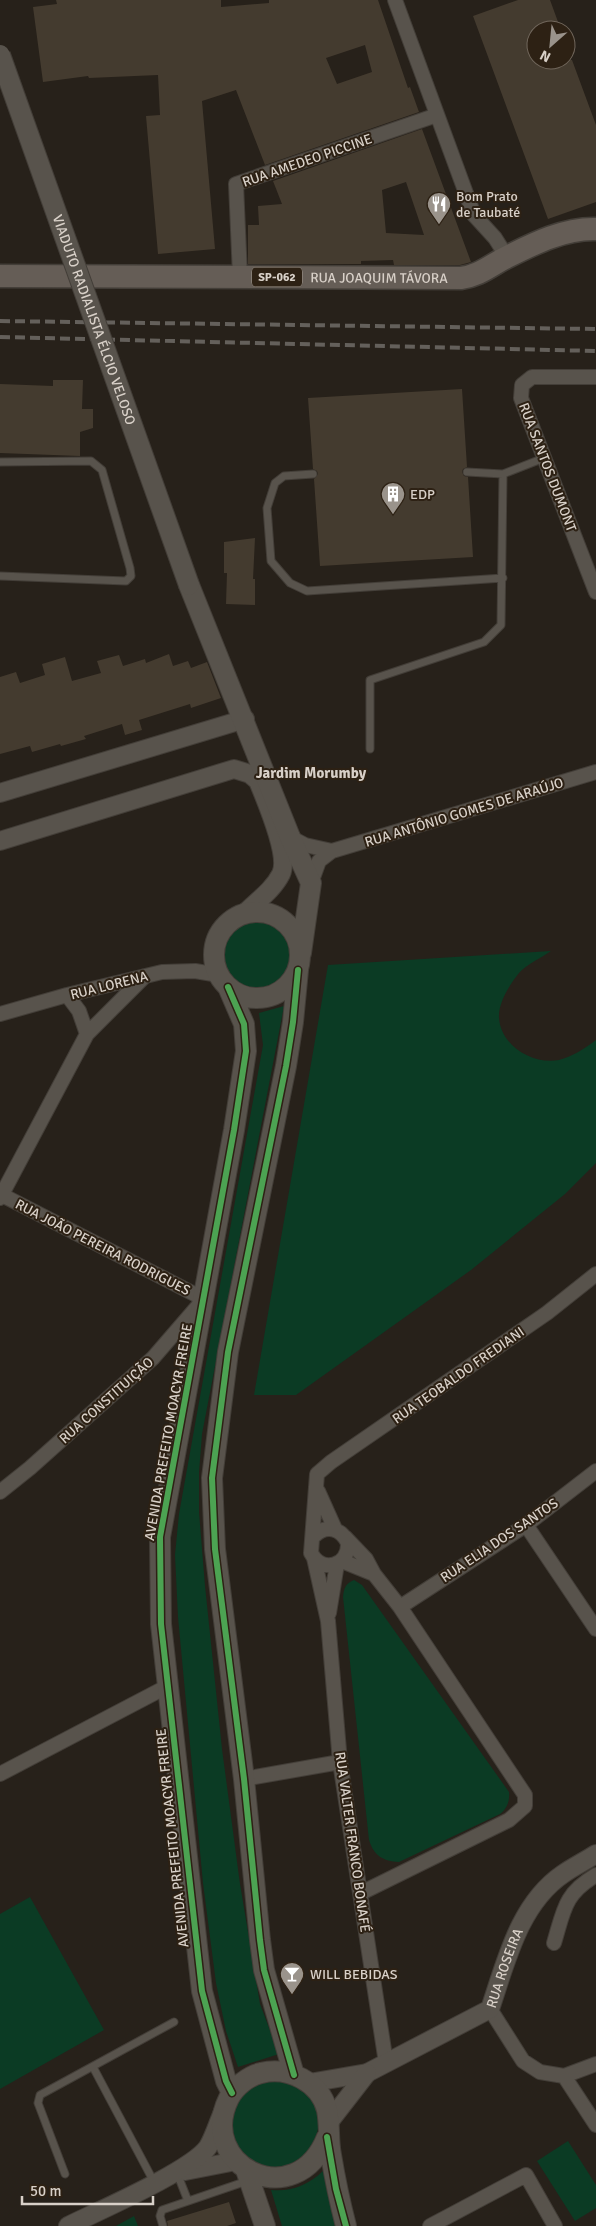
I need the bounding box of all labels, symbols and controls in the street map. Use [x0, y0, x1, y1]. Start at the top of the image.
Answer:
north arrow [526, 20, 576, 70]
text: N [537, 46, 554, 66]
street label: RUA AMEDEO PICCINE [240, 130, 374, 191]
place label: Bom Prato de Taubaté [456, 188, 520, 221]
restaurant icon: Bom Prato de Taubaté [426, 191, 452, 225]
street label: VIADUTO RADIALISTA ÉLCIO VELOSO [49, 212, 139, 427]
road number: SP-062 [252, 268, 302, 286]
street label: RUA JOAQUIM TÁVORA [310, 269, 448, 287]
street label: RUA SANTOS DUMONT [515, 400, 580, 534]
building icon: EDP [380, 481, 406, 515]
place label: EDP [410, 486, 435, 503]
district label: Jardim Morumby [256, 764, 367, 782]
street label: RUA ANTÔNIO GOMES DE ARAÚJO [363, 774, 566, 851]
street label: RUA LORENA [68, 968, 150, 1003]
street label: RUA JOÃO PEREIRA RODRIGUES [12, 1196, 193, 1299]
street label: AVENIDA PREFEITO MOACYR FREIRE [141, 1322, 196, 1542]
street label: RUA TEOBALDO FREDIANI [389, 1323, 528, 1428]
street label: RUA CONSTITUIÇÃO [56, 1354, 157, 1447]
street label: RUA ELIA DOS SANTOS [437, 1495, 562, 1586]
street label: AVENIDA PREFEITO MOACYR FREIRE [153, 1728, 192, 1948]
street label: RUA VALTER FRANCO BONAFÉ [331, 1751, 374, 1934]
street label: RUA ROSEIRA [483, 1925, 527, 2010]
bar icon: WILL BEBIDAS [279, 1961, 305, 1995]
place label: WILL BEBIDAS [310, 1966, 398, 1983]
scale bar [22, 2174, 154, 2206]
text: 50 m [30, 2182, 61, 2200]

